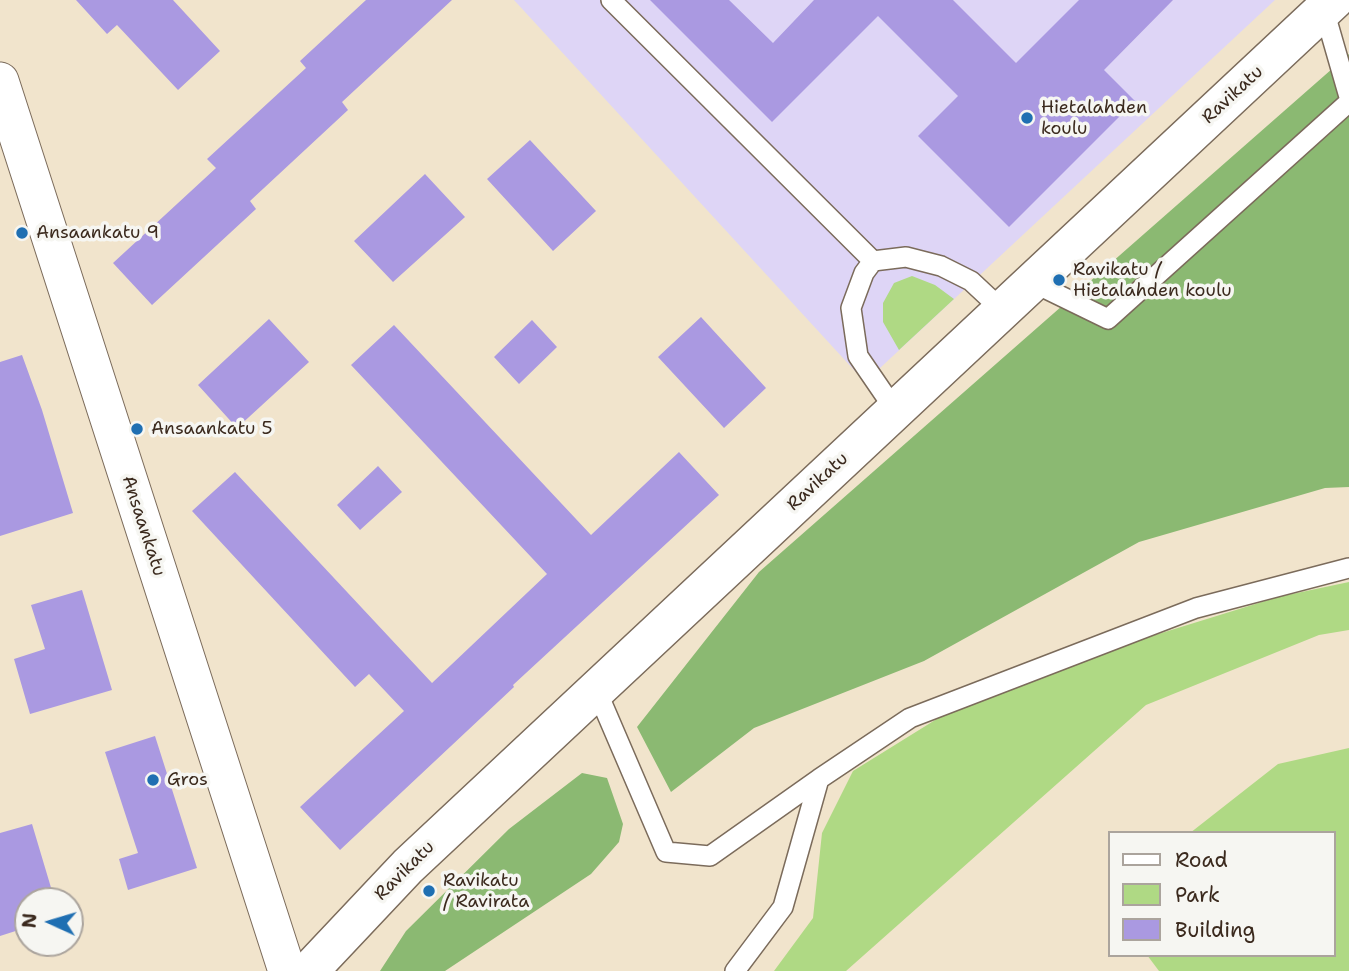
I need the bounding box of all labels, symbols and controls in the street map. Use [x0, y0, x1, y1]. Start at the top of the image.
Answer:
street label: Ravikatu [1198, 61, 1268, 129]
place label: Hietalahden koulu [1041, 97, 1147, 140]
marker: Hietalahden koulu [1019, 110, 1035, 126]
place label: Ansaankatu 9 [36, 222, 159, 244]
marker: Ansaankatu 9 [14, 225, 30, 241]
place label: Ravikatu / Hietalahden koulu [1073, 259, 1232, 302]
marker: Ravikatu / Hietalahden koulu [1051, 272, 1067, 288]
place label: Ansaankatu 5 [151, 418, 273, 440]
marker: Ansaankatu 5 [129, 421, 145, 437]
street label: Ravikatu [783, 448, 853, 516]
street label: Ansaankatu [117, 473, 169, 579]
place label: Gros [167, 769, 208, 791]
marker: Gros [145, 772, 161, 788]
legend [1108, 831, 1335, 957]
street label: Ravikatu [371, 837, 439, 905]
text: Road [1175, 846, 1228, 874]
place label: Ravikatu / Ravirata [443, 870, 529, 912]
text: Park [1175, 881, 1220, 909]
marker: Ravikatu / Ravirata [421, 883, 437, 899]
north arrow [14, 887, 84, 957]
text: N [17, 912, 43, 929]
text: Building [1175, 916, 1255, 944]

